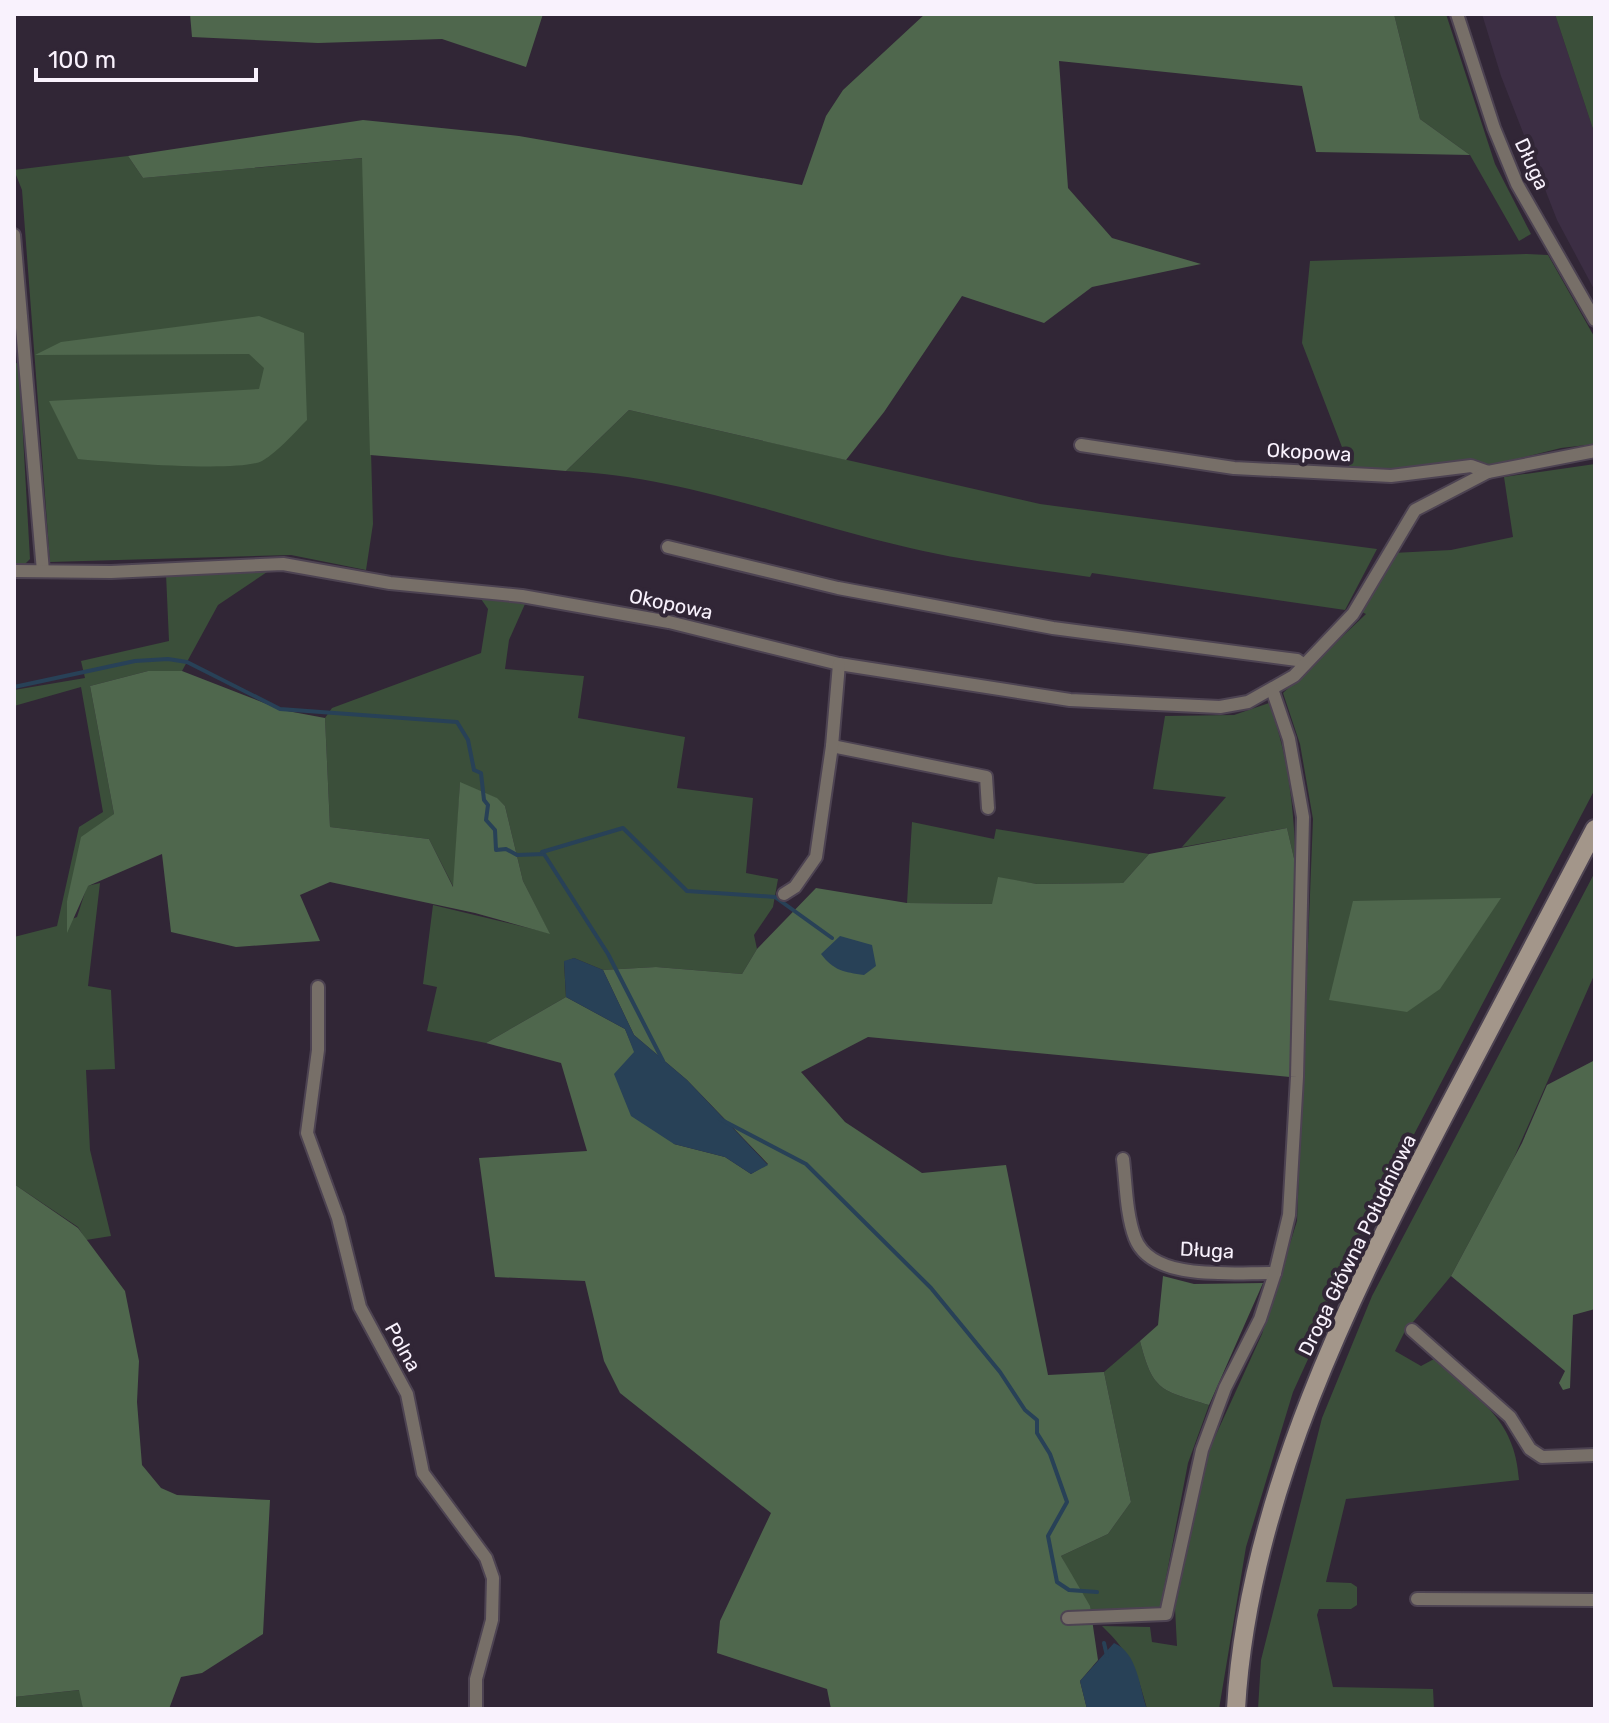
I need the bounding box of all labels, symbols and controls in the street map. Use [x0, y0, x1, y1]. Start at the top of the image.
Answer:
scale bar [36, 32, 256, 82]
text: 100 m [48, 46, 116, 74]
street label: Długa [1510, 134, 1554, 194]
street label: Okopowa [1266, 438, 1352, 466]
street label: Okopowa [627, 583, 715, 625]
street label: Droga Główna Południowa [1293, 1130, 1421, 1360]
street label: Długa [1179, 1237, 1235, 1263]
street label: Polna [380, 1318, 426, 1376]

